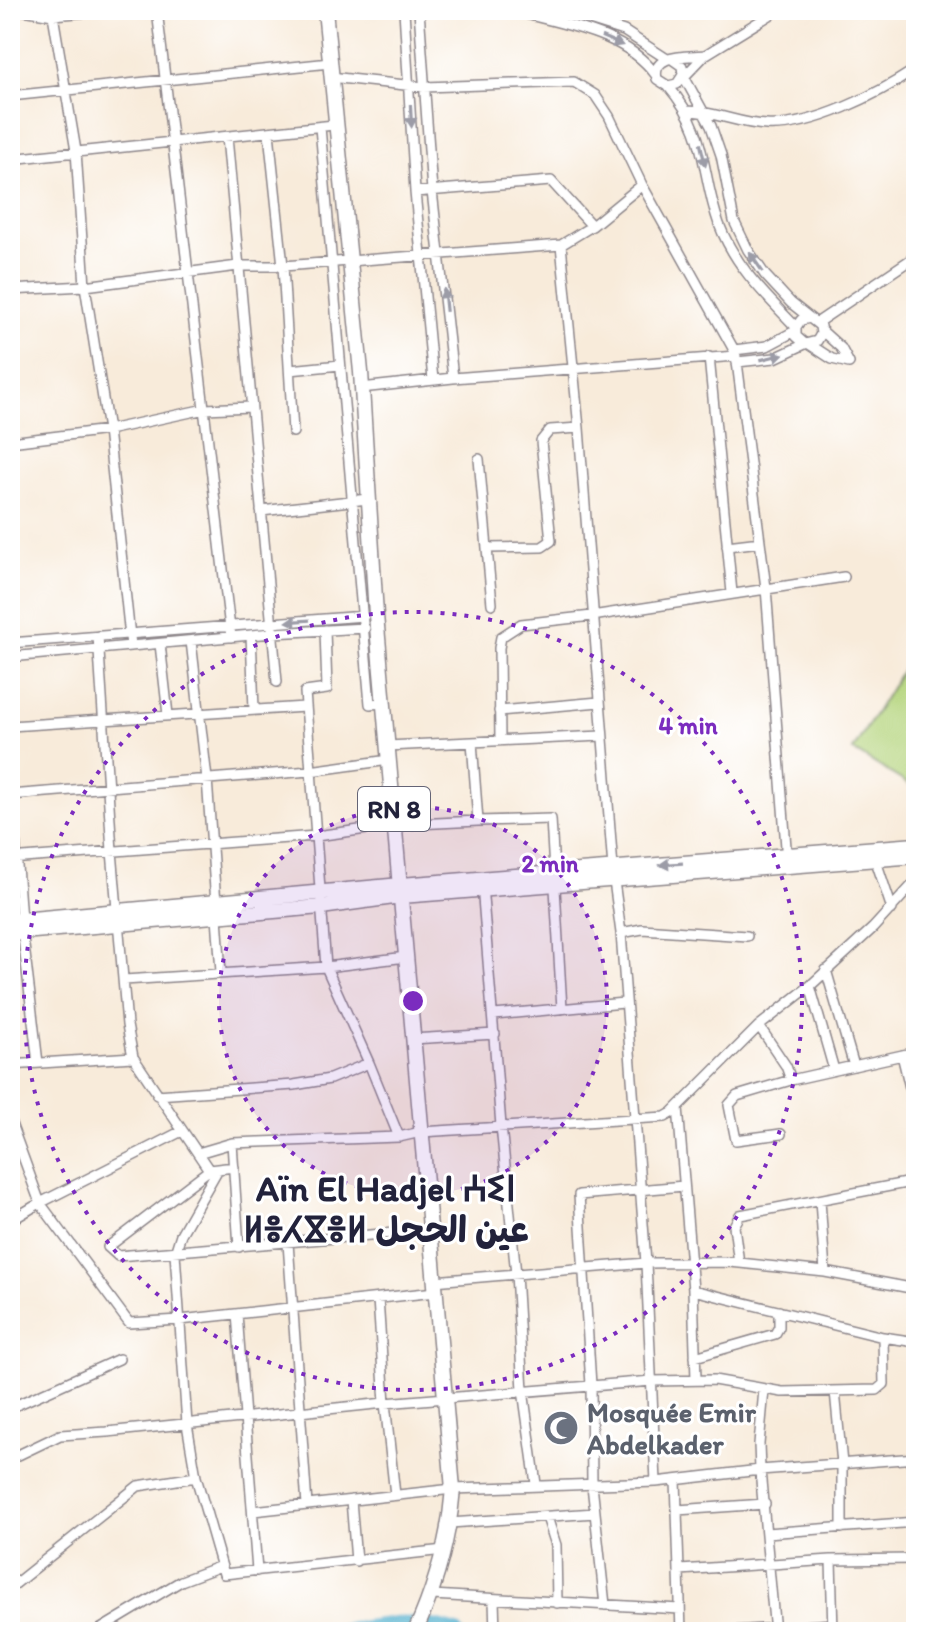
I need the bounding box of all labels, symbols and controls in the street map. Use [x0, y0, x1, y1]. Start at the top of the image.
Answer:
one-way arrow [600, 35, 624, 48]
one-way arrow [404, 104, 417, 129]
one-way arrow [697, 142, 710, 167]
one-way arrow [749, 251, 764, 273]
one-way arrow [438, 287, 451, 312]
one-way arrow [760, 350, 785, 363]
one-way arrow [285, 615, 310, 628]
text: 4 min [659, 711, 718, 740]
road number: RN 8 [358, 787, 430, 831]
text: 2 min [521, 849, 579, 878]
one-way arrow [658, 857, 683, 870]
centre of rings [399, 987, 427, 1015]
district label: Aïn El Hadjel ⵄⵉⵏ ⵍⴻⵃⴵⴻⵍ عين الحجل [243, 1167, 529, 1251]
place label: Mosquée Emir Abdelkader [586, 1395, 757, 1461]
mosque icon: Mosquée Emir Abdelkader [542, 1409, 580, 1447]

